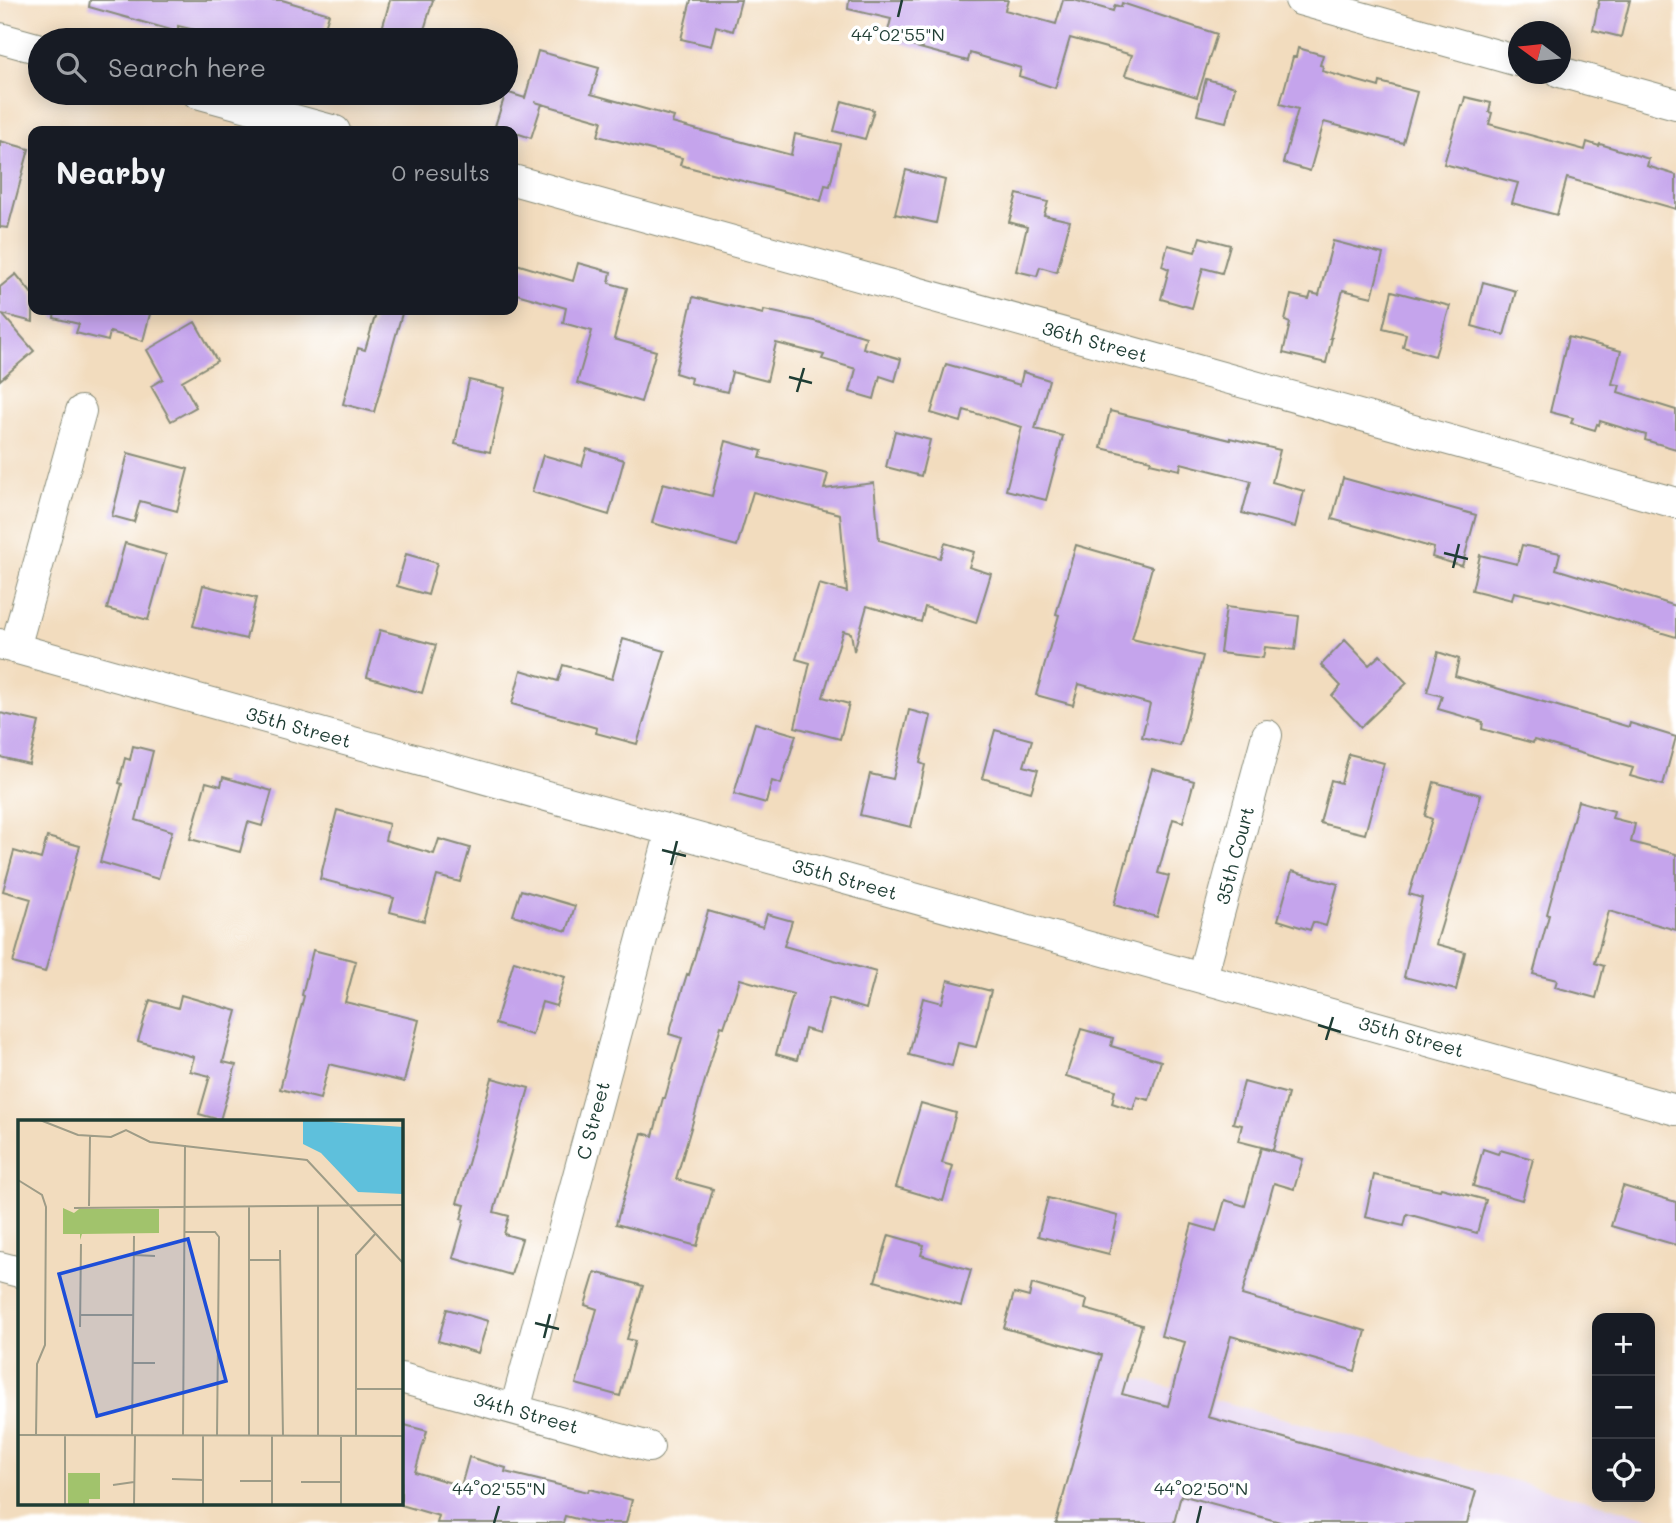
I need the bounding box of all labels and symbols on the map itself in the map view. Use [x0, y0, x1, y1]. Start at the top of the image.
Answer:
north arrow [1508, 21, 1571, 84]
text: 44°02'55"N [851, 22, 945, 46]
street label: 36th Street [1040, 315, 1151, 368]
street label: 35th Street [243, 700, 354, 753]
street label: 35th Court [1209, 803, 1259, 907]
street label: 35th Street [790, 852, 900, 905]
street label: 35th Street [1356, 1009, 1467, 1062]
street label: C Street [570, 1078, 615, 1162]
inset map [18, 1120, 402, 1506]
street label: 34th Street [471, 1386, 582, 1439]
text: 44°02'55"N [452, 1476, 546, 1500]
text: 44°02'50"N [1154, 1476, 1248, 1500]

